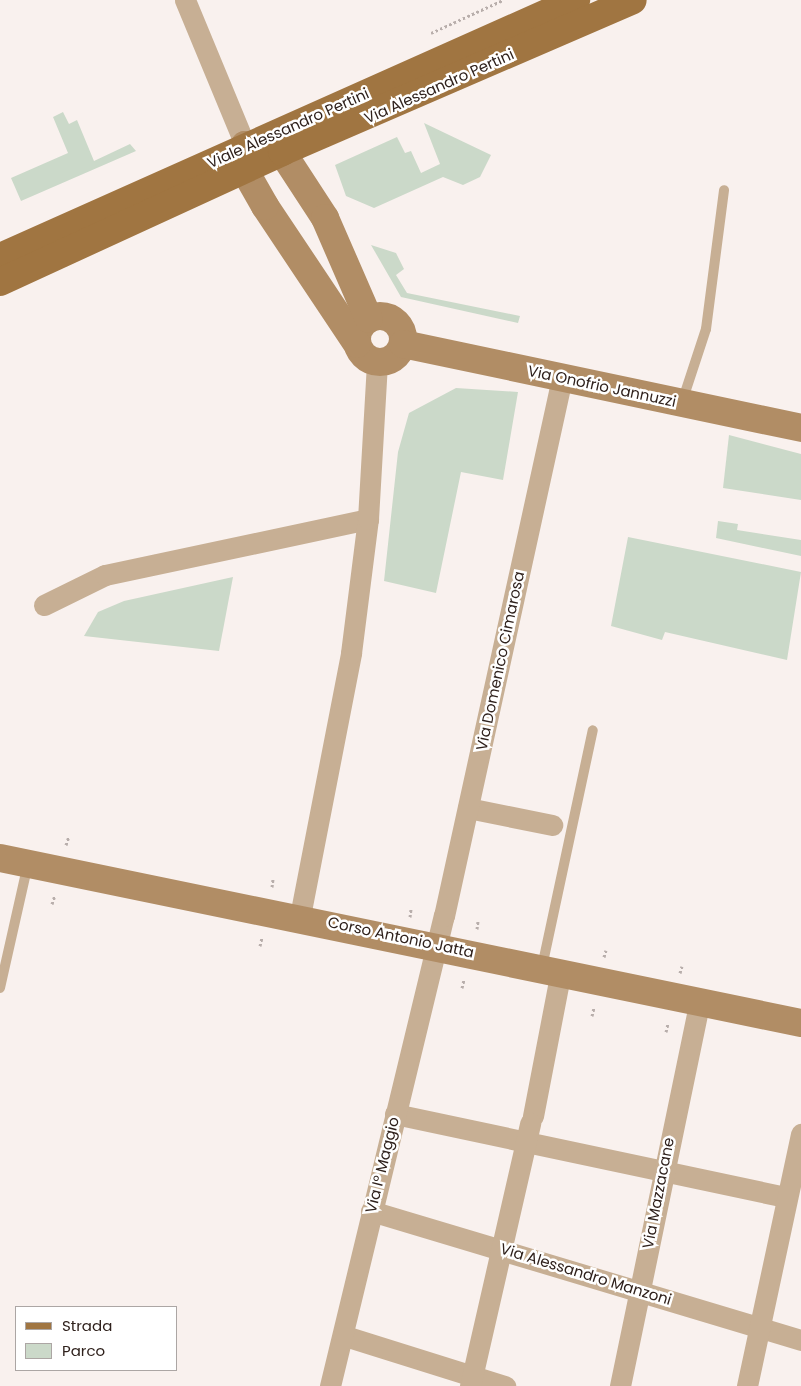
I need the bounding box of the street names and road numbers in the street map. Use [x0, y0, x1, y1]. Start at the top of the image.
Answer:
street label: Via Alessandro Pertini [361, 45, 517, 127]
street label: Viale Alessandro Pertini [204, 84, 372, 172]
street label: Via Onofrio Jannuzzi [526, 361, 678, 411]
street label: Via Domenico Cimarosa [472, 570, 528, 752]
street label: Corso Antonio Jatta [326, 913, 476, 961]
street label: Via I° Maggio [361, 1115, 403, 1215]
street label: Via Mazzacane [638, 1136, 678, 1250]
street label: Via Alessandro Manzoni [498, 1239, 674, 1309]

